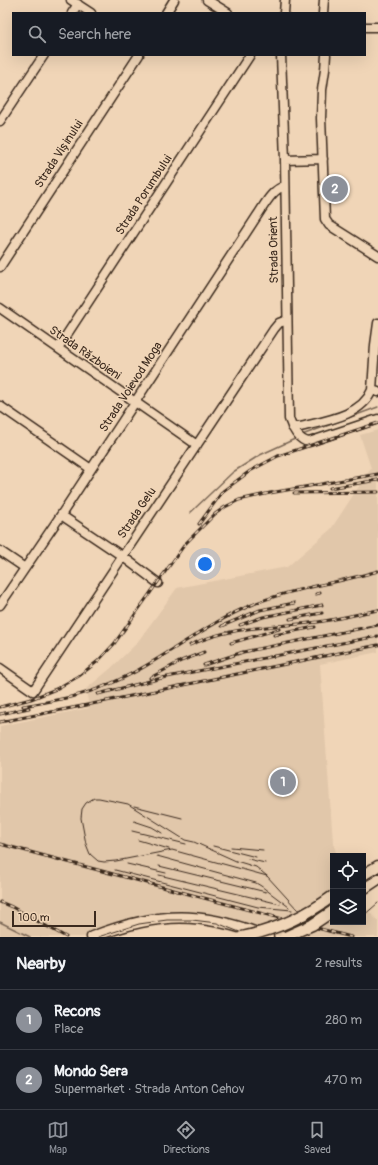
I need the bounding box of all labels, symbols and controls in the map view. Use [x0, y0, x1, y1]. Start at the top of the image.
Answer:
search box [12, 12, 366, 56]
icon: search [26, 23, 48, 45]
text: Search here [58, 25, 131, 44]
street label: Strada Vișinului [31, 117, 87, 191]
street label: Strada Porumbului [113, 152, 175, 238]
pin: 2 [322, 174, 348, 204]
street label: Strada Orient [266, 216, 282, 284]
street label: Strada Războieni [46, 323, 124, 383]
street label: Strada Voievod Moga [96, 339, 166, 435]
street label: Strada Gelu [114, 485, 160, 541]
your location [195, 554, 215, 574]
pin: 1 [270, 767, 296, 797]
map controls [330, 853, 366, 925]
button: locate [330, 853, 366, 889]
button: layers [330, 889, 366, 925]
scale bar [12, 909, 96, 928]
text: 100 m [18, 911, 49, 924]
text: Nearby [16, 953, 65, 974]
text: 2 results [315, 955, 362, 971]
text: Recons [54, 1002, 101, 1021]
text: 1 [26, 1012, 32, 1028]
text: 280 m [325, 1012, 362, 1028]
text: Place [54, 1021, 83, 1037]
text: Mondo Sera [54, 1062, 128, 1081]
text: 2 [25, 1072, 33, 1088]
text: 470 m [324, 1072, 362, 1088]
text: Supermarket · Strada Anton Cehov [54, 1081, 244, 1097]
tab: Map [47, 1119, 69, 1156]
tab: Directions [163, 1119, 210, 1156]
tab: Saved [304, 1119, 331, 1156]

